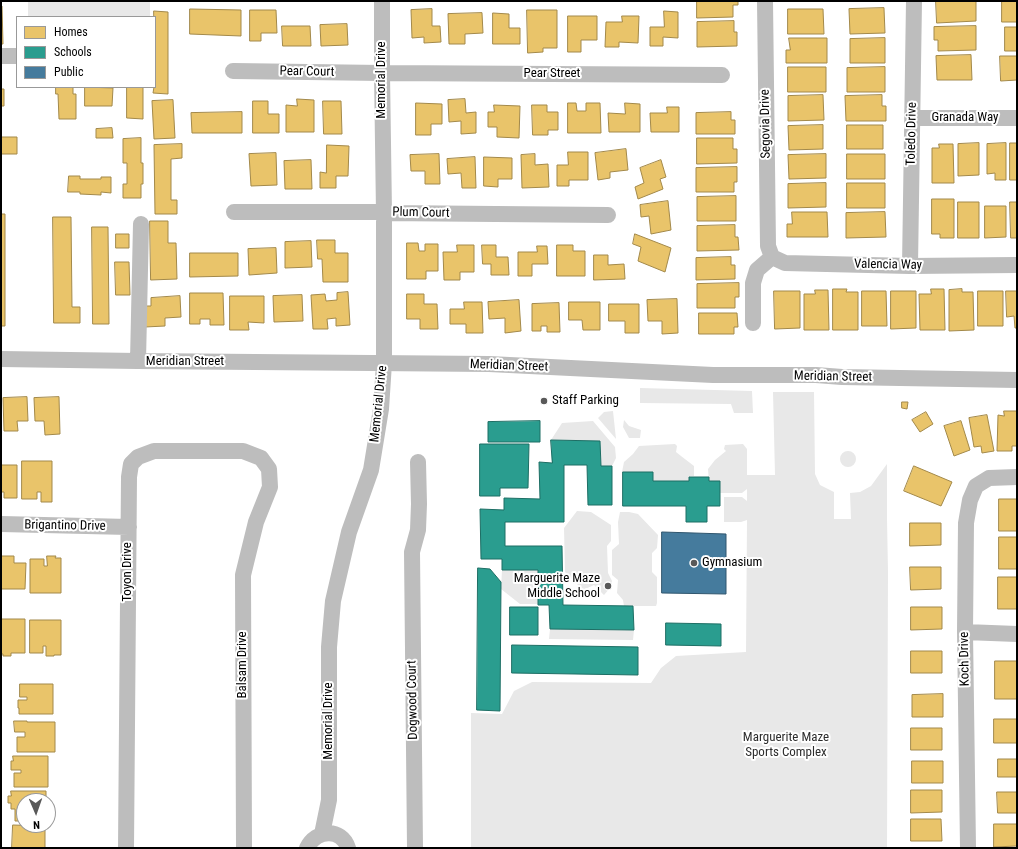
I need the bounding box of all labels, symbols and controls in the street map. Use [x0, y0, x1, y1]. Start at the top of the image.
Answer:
legend [16, 16, 156, 88]
text: Homes [54, 25, 88, 39]
street label: Memorial Drive [374, 41, 390, 119]
text: Schools [54, 45, 92, 59]
street label: Pear Court [280, 64, 334, 80]
text: Public [54, 65, 83, 79]
street label: Pear Street [524, 66, 580, 82]
street label: Segovia Drive [758, 89, 774, 159]
street label: Toledo Drive [904, 102, 920, 166]
street label: Granada Way [931, 110, 999, 126]
street label: Plum Court [392, 205, 450, 221]
street label: Valencia Way [854, 257, 922, 273]
street label: Meridian Street [146, 354, 224, 370]
street label: Meridian Street [470, 357, 548, 375]
street label: Memorial Drive [367, 365, 391, 443]
street label: Meridian Street [794, 369, 872, 385]
place label: Staff Parking [552, 393, 619, 409]
marker: Staff Parking [539, 396, 549, 406]
street label: Brigantino Drive [24, 517, 106, 535]
street label: Toyon Drive [120, 542, 136, 602]
place label: Gymnasium [702, 555, 762, 571]
marker: Gymnasium [689, 558, 699, 568]
place label: Marguerite Maze Middle School [514, 571, 600, 602]
marker: Marguerite Maze Middle School [603, 581, 613, 591]
street label: Balsam Drive [235, 631, 251, 699]
street label: Koch Drive [957, 632, 973, 686]
street label: Dogwood Court [405, 660, 421, 740]
street label: Memorial Drive [321, 682, 337, 760]
park label: Marguerite Maze Sports Complex [743, 730, 829, 761]
north arrow [16, 793, 56, 833]
text: N [33, 818, 40, 831]

